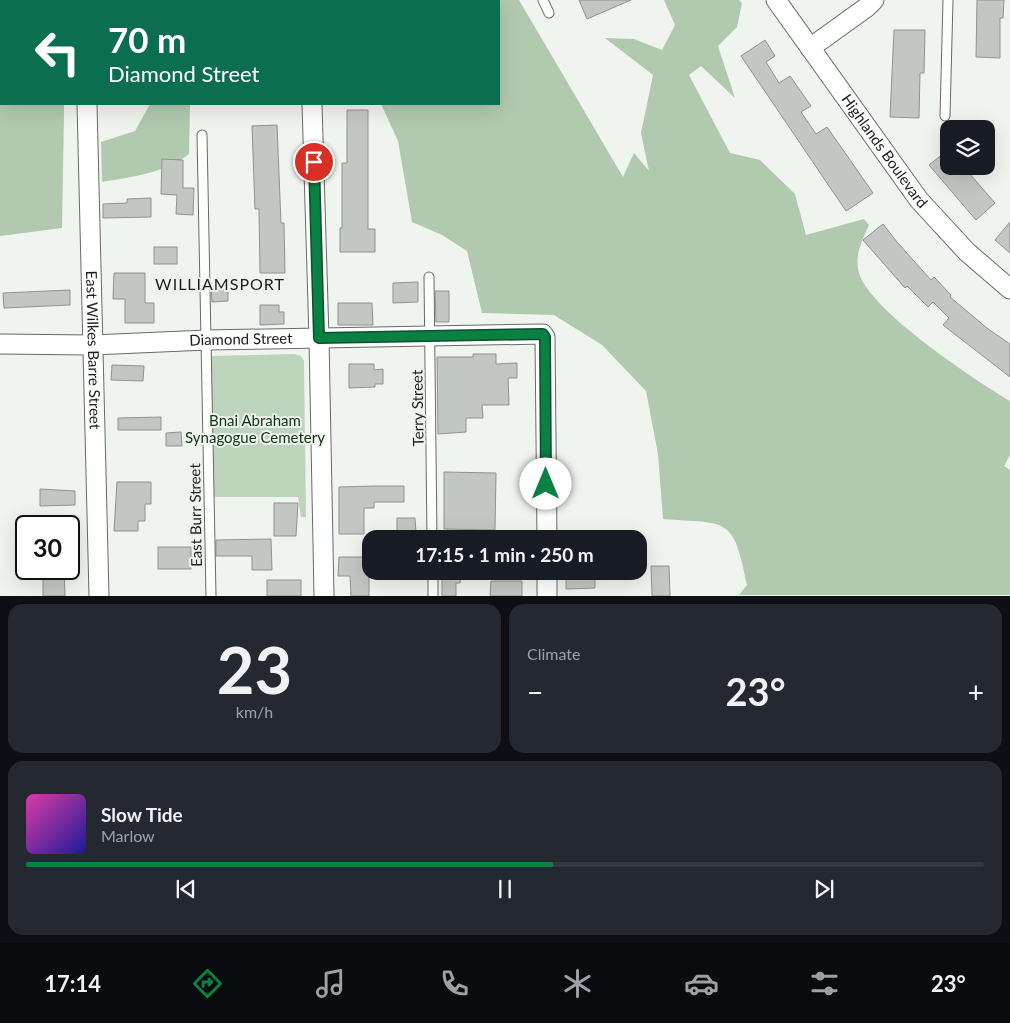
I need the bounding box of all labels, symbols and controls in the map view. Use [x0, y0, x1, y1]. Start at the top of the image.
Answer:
text: 70 m [108, 18, 186, 60]
icon: left [25, 20, 90, 85]
text: Diamond Street [108, 60, 259, 87]
street label: Highlands Boulevard [838, 90, 932, 211]
map controls [940, 120, 995, 175]
button: layers [940, 120, 995, 175]
pin [293, 141, 335, 183]
icon: arrive [300, 148, 328, 176]
street label: East Wilkes Barre Street [83, 270, 105, 430]
district label: WILLIAMSPORT [155, 274, 285, 293]
street label: Diamond Street [189, 328, 293, 349]
street label: Terry Street [407, 369, 427, 446]
park label: Bnai Abraham Synagogue Cemetery [185, 411, 325, 446]
position arrow [519, 457, 571, 509]
street label: East Burr Street [185, 462, 205, 567]
speed limit sign: 30 [15, 515, 80, 580]
text: 17:15 · 1 min · 250 m [415, 543, 594, 566]
text: 23 [217, 630, 292, 708]
text: Climate [527, 644, 580, 663]
text: 23° [726, 668, 785, 714]
text: − [527, 675, 543, 709]
text: + [968, 675, 984, 709]
text: km/h [236, 702, 273, 721]
text: Slow Tide [101, 803, 183, 826]
text: Marlow [101, 826, 155, 845]
icon: previous [172, 875, 200, 903]
icon: pause [491, 875, 519, 903]
icon: next [810, 875, 838, 903]
icon: directions [190, 966, 225, 1001]
icon: music [313, 966, 348, 1001]
icon: phone [437, 966, 472, 1001]
icon: climate [560, 966, 595, 1001]
icon: car [684, 966, 719, 1001]
icon: filters [807, 966, 842, 1001]
text: 17:14 [44, 970, 101, 997]
text: 23° [931, 970, 966, 997]

